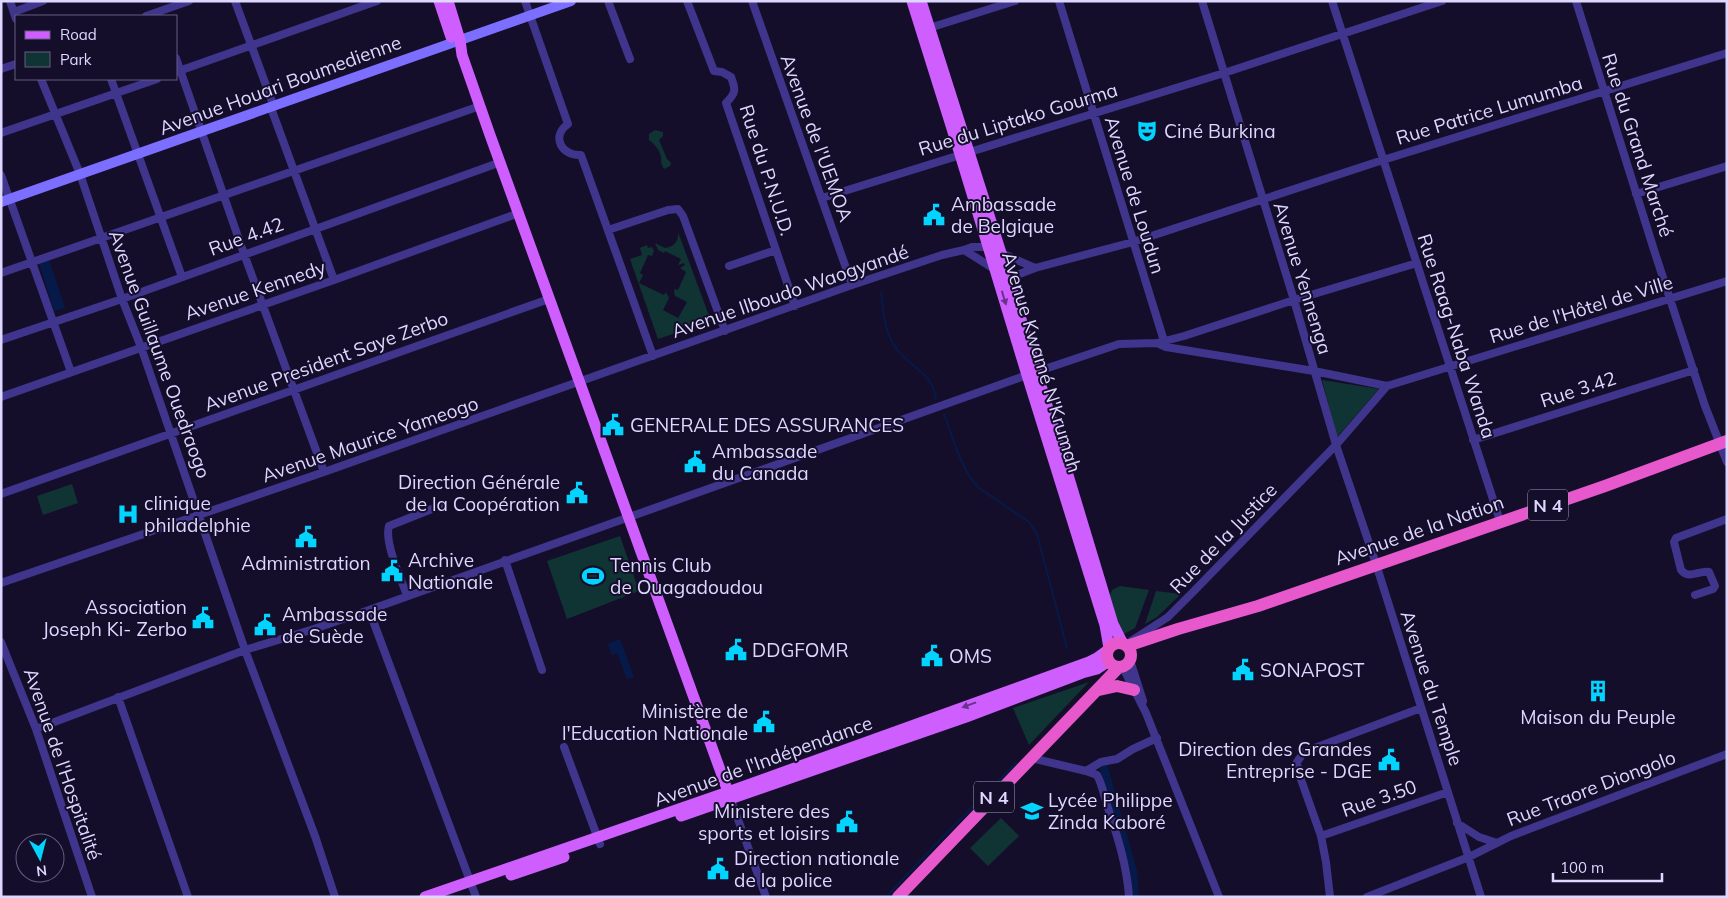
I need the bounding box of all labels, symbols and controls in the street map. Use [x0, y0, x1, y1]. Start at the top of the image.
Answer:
legend [15, 15, 178, 80]
text: Road [60, 25, 97, 44]
street label: Avenue Houari Boumedienne [156, 30, 404, 140]
text: Park [60, 50, 92, 69]
street label: Rue du Grand Marché [1597, 50, 1679, 240]
street label: Avenue de l'UEMOA [776, 51, 858, 225]
street label: Rue Patrice Lumumba [1393, 70, 1585, 150]
street label: Rue du Liptako Gourma [916, 77, 1120, 161]
street label: Rue du P.N.U.D. [735, 101, 799, 239]
street label: Avenue de Loudun [1100, 113, 1170, 277]
theatre icon: Ciné Burkina [1134, 118, 1160, 144]
place label: Ciné Burkina [1164, 119, 1276, 143]
place label: Ambassade de Belgique [951, 192, 1056, 238]
street label: Avenue Yennenga [1268, 199, 1338, 357]
public building icon: Ambassade de Belgique [921, 202, 947, 228]
street label: Rue 4.42 [205, 211, 287, 261]
street label: Avenue Guillaume Ouedraogo [104, 227, 216, 481]
street label: Rue Raag-Naba Wanda [1413, 231, 1501, 441]
street label: Avenue Ilboudo Waogyandé [668, 239, 912, 343]
street label: Avenue Kwamé N'Krumah [997, 249, 1087, 475]
street label: Avenue Kennedy [181, 255, 329, 325]
street label: Rue de l'Hôtel de Ville [1486, 270, 1676, 348]
one-way arrow [1001, 291, 1009, 306]
street label: Avenue President Saye Zerbo [201, 306, 451, 416]
street label: Rue 3.42 [1537, 366, 1619, 412]
street label: Avenue Maurice Yameogo [259, 391, 481, 487]
public building icon: GENERALE DES ASSURANCES [600, 412, 626, 438]
place label: GENERALE DES ASSURANCES [630, 413, 904, 437]
place label: Ambassade du Canada [712, 439, 817, 485]
public building icon: Ambassade du Canada [682, 449, 708, 475]
place label: Direction Générale de la Coopération [398, 470, 560, 516]
street label: Rue de la Justice [1164, 478, 1282, 598]
public building icon: Direction Générale de la Coopération [564, 480, 590, 506]
street label: Avenue de la Nation [1331, 490, 1507, 570]
road number: N 4 [1528, 490, 1568, 520]
place label: clinique philadelphie [144, 491, 251, 537]
hospital icon: clinique philadelphie [115, 501, 141, 527]
public building icon: Administration [293, 524, 319, 550]
place label: Archive Nationale [408, 548, 493, 594]
place label: Administration [241, 551, 371, 575]
place label: Tennis Club de Ouagadoudou [610, 553, 763, 599]
public building icon: Archive Nationale [379, 558, 405, 584]
sports icon: Tennis Club de Ouagadoudou [580, 563, 606, 589]
place label: Association Joseph Ki- Zerbo [42, 595, 187, 641]
place label: Ambassade de Suède [282, 602, 387, 648]
public building icon: Association Joseph Ki- Zerbo [190, 605, 216, 631]
street label: Avenue du Temple [1396, 607, 1468, 769]
public building icon: Ambassade de Suède [252, 612, 278, 638]
public building icon: DDGFOMR [723, 637, 749, 663]
place label: DDGFOMR [752, 638, 849, 662]
public building icon: OMS [919, 643, 945, 669]
place label: OMS [949, 644, 992, 668]
public building icon: SONAPOST [1230, 657, 1256, 683]
place label: SONAPOST [1260, 658, 1365, 682]
street label: Avenue de l'Hospitalité [19, 665, 107, 863]
building icon: Maison du Peuple [1585, 678, 1611, 704]
place label: Ministère de l'Education Nationale [562, 699, 748, 745]
one-way arrow [962, 702, 977, 709]
place label: Maison du Peuple [1520, 705, 1676, 729]
public building icon: Ministère de l'Education Nationale [751, 709, 777, 735]
street label: Avenue de l'Indépendance [650, 710, 876, 812]
place label: Direction des Grandes Entreprise - DGE [1178, 737, 1372, 783]
street label: Rue Traore Diongolo [1503, 745, 1679, 831]
public building icon: Direction des Grandes Entreprise - DGE [1376, 747, 1402, 773]
street label: Rue 3.50 [1338, 774, 1420, 822]
road number: N 4 [974, 782, 1014, 812]
place label: Lycée Philippe Zinda Kaboré [1048, 788, 1173, 834]
school or university icon: Lycée Philippe Zinda Kaboré [1019, 798, 1045, 824]
place label: Ministere des sports et loisirs [698, 799, 830, 845]
public building icon: Ministere des sports et loisirs [834, 809, 860, 835]
north arrow [15, 833, 65, 883]
place label: Direction nationale de la police [734, 846, 899, 892]
scale bar [1553, 850, 1662, 882]
public building icon: Direction nationale de la police [705, 856, 731, 882]
text: 100 m [1560, 858, 1604, 877]
text: N [35, 861, 48, 880]

